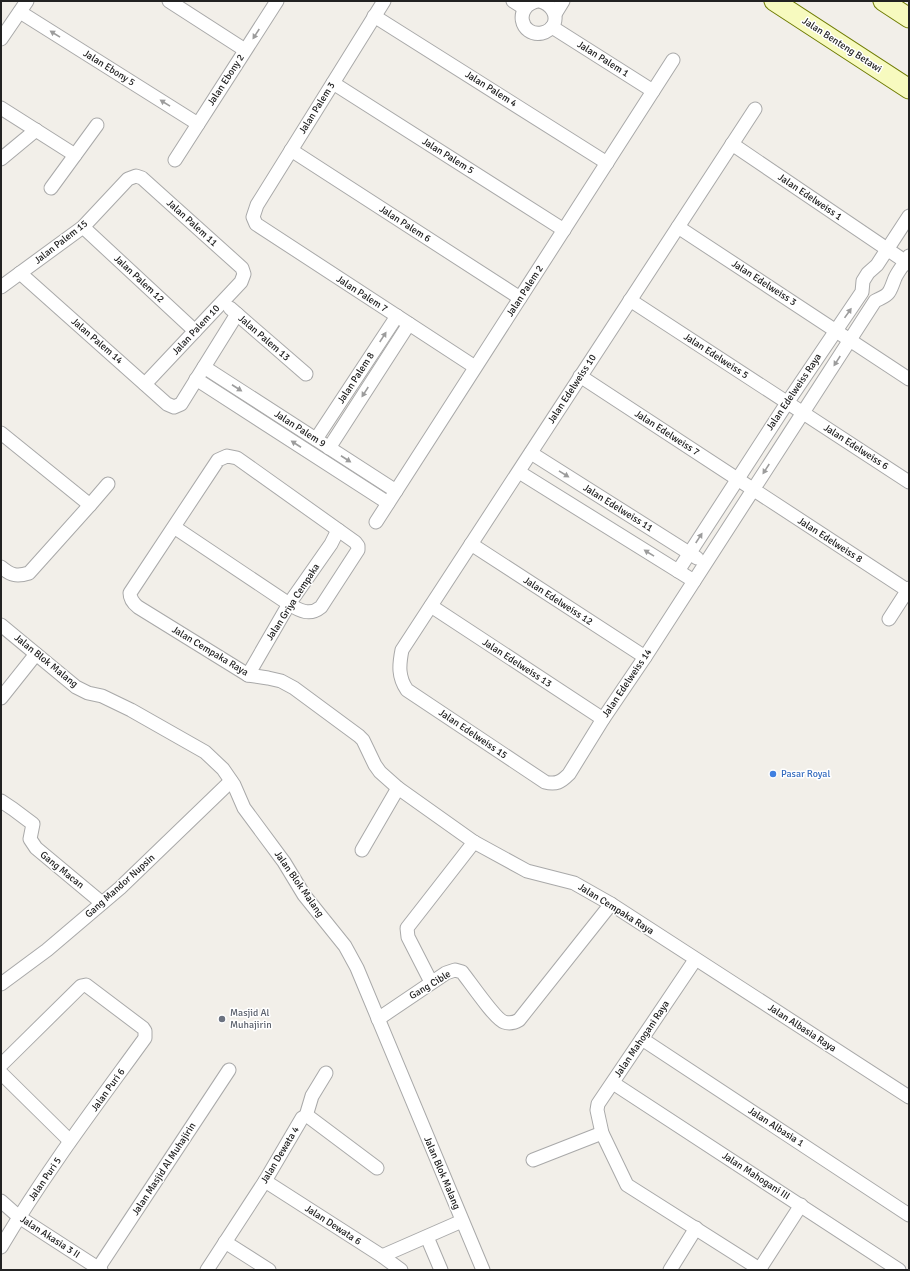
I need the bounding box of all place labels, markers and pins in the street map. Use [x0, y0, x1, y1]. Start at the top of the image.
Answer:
place label: Pasar Royal [781, 768, 830, 780]
marker: Pasar Royal [768, 769, 778, 779]
place label: Masjid Al Muhajirin [230, 1007, 272, 1031]
marker: Masjid Al Muhajirin [217, 1014, 227, 1024]

